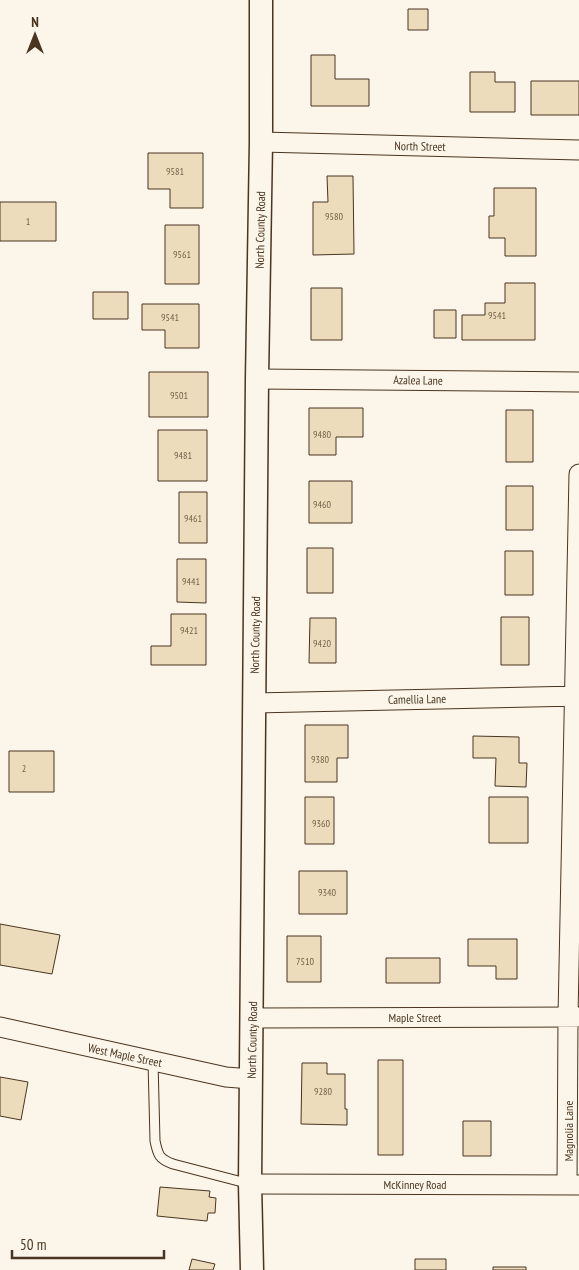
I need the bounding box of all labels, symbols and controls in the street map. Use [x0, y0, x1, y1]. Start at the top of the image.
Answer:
north arrow [10, 10, 60, 60]
text: N [31, 13, 39, 31]
street label: North Street [394, 138, 446, 154]
house number: 9581 [166, 165, 184, 178]
street label: North County Road [252, 191, 268, 269]
house number: 9580 [325, 210, 344, 223]
house number: 1 [26, 215, 30, 228]
house number: 9561 [173, 248, 191, 261]
house number: 9541 [488, 309, 506, 322]
house number: 9541 [161, 311, 179, 324]
street label: Azalea Lane [393, 372, 443, 388]
house number: 9501 [170, 389, 188, 402]
house number: 9480 [313, 428, 332, 441]
house number: 9481 [174, 449, 192, 462]
house number: 9460 [313, 498, 332, 511]
house number: 9461 [184, 512, 202, 525]
house number: 9441 [182, 575, 200, 588]
street label: North County Road [247, 596, 263, 674]
house number: 9421 [180, 624, 198, 637]
house number: 9420 [313, 637, 332, 650]
street label: Camellia Lane [388, 691, 446, 707]
house number: 9380 [311, 753, 330, 766]
house number: 2 [22, 762, 26, 775]
house number: 9360 [312, 817, 331, 830]
house number: 9340 [318, 886, 337, 899]
house number: 7510 [296, 955, 315, 968]
street label: North County Road [244, 1001, 260, 1079]
street label: Maple Street [389, 1010, 442, 1025]
street label: West Maple Street [87, 1040, 164, 1070]
house number: 9280 [314, 1085, 333, 1098]
street label: Magnolia Lane [561, 1101, 576, 1161]
street label: McKinney Road [384, 1177, 446, 1192]
scale bar [12, 1228, 165, 1260]
text: 50 m [20, 1235, 46, 1254]

